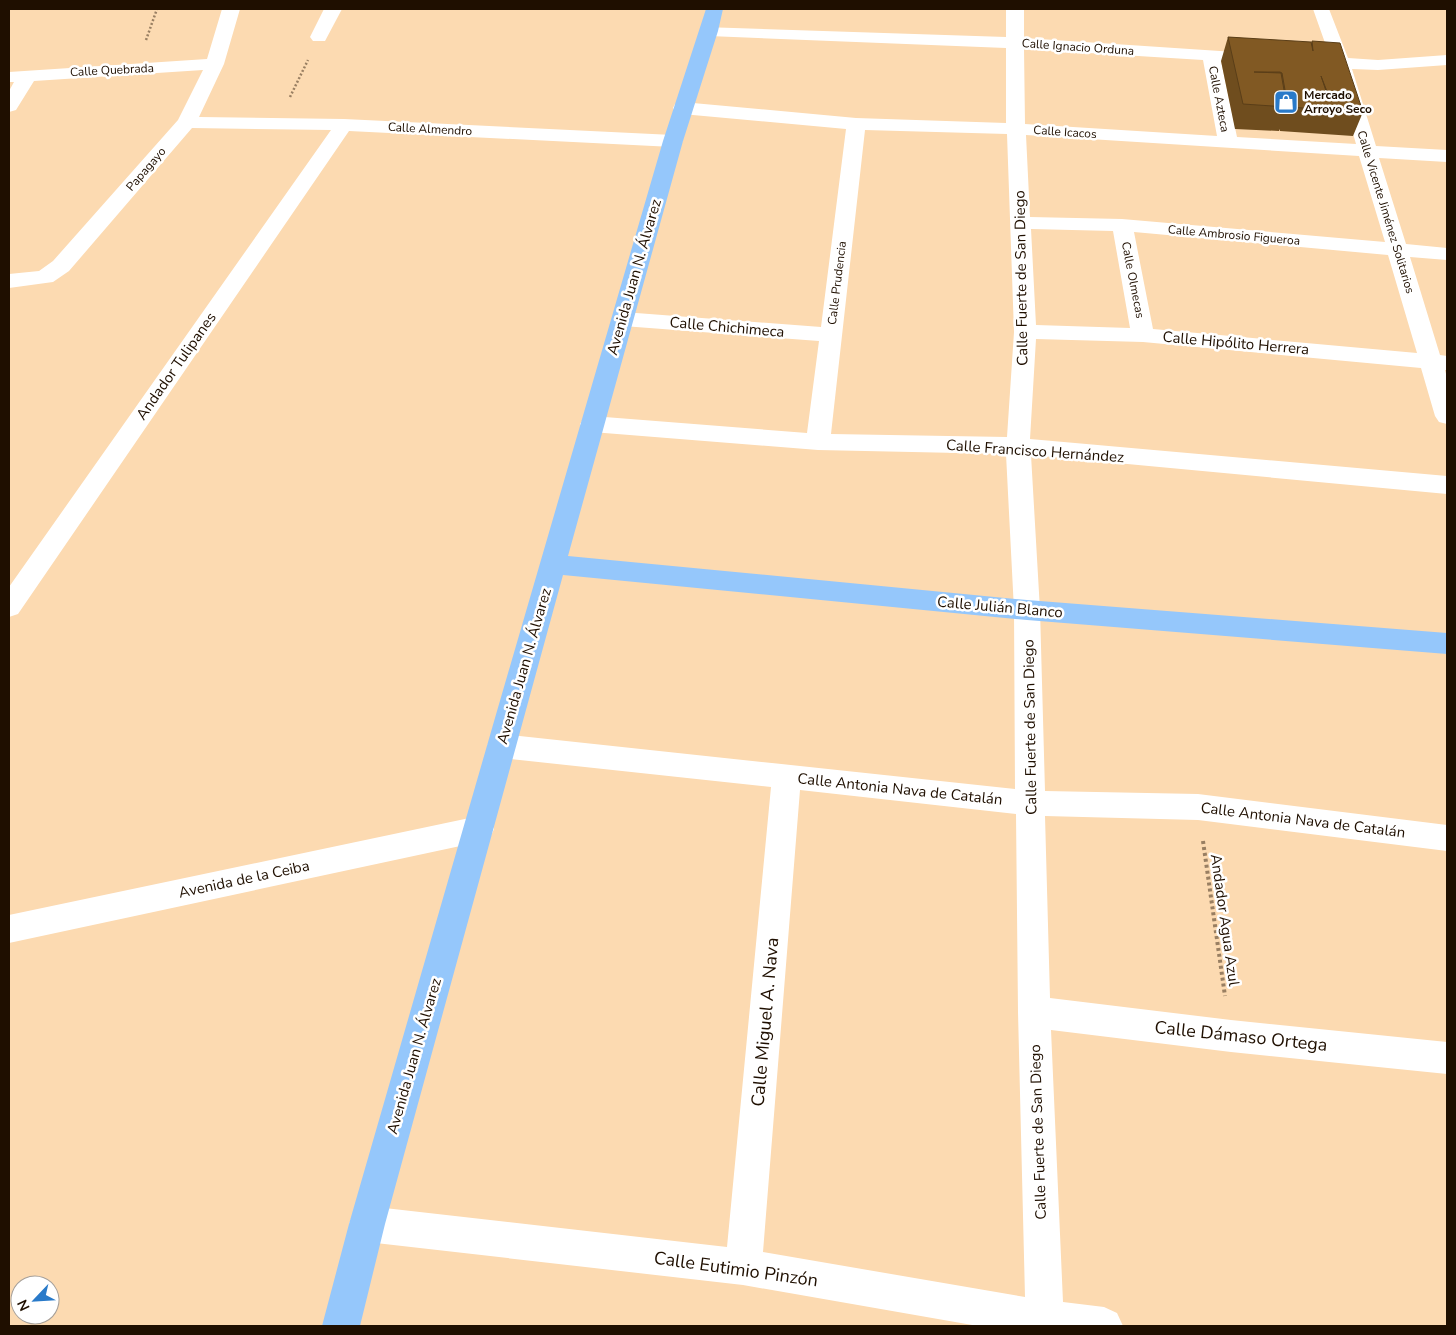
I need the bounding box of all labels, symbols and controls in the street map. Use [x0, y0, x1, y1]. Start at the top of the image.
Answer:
street label: Calle Ignacio Orduna [1021, 35, 1135, 59]
street label: Calle Quebrada [70, 60, 154, 80]
street label: Calle Azteca [1205, 64, 1233, 134]
place label: Mercado Arroyo Seco [1304, 87, 1372, 117]
shop icon: Mercado Arroyo Seco [1273, 89, 1299, 115]
street label: Calle Almendro [387, 119, 473, 139]
street label: Calle Icacos [1033, 122, 1097, 142]
street label: Calle Vicente Jiménez Solitarios [1354, 129, 1419, 296]
street label: Papagayo [123, 143, 170, 194]
street label: Calle Fuerte de San Diego [1009, 190, 1033, 366]
street label: Avenida Juan N. Álvarez [602, 197, 666, 357]
street label: Calle Ambrosio Figueroa [1167, 221, 1301, 249]
street label: Calle Prudencia [824, 240, 850, 326]
street label: Calle Olmecas [1118, 240, 1148, 320]
street label: Andador Tulipanes [131, 308, 221, 424]
street label: Calle Chichimeca [669, 312, 785, 342]
street label: Calle Hipólito Herrera [1162, 327, 1310, 359]
street label: Calle Francisco Hernández [945, 435, 1125, 467]
street label: Avenida Juan N. Álvarez [492, 586, 556, 746]
street label: Calle Julián Blanco [936, 592, 1064, 622]
street label: Calle Fuerte de San Diego [1018, 639, 1042, 815]
street label: Calle Antonia Nava de Catalán [796, 768, 1004, 810]
street label: Calle Antonia Nava de Catalán [1200, 798, 1406, 842]
street label: Andador Agua Azul [1206, 853, 1244, 988]
street label: Avenida de la Ceiba [177, 855, 311, 903]
street label: Calle Miguel A. Nava [746, 937, 784, 1107]
street label: Avenida Juan N. Álvarez [382, 976, 446, 1136]
street label: Calle Dámaso Ortega [1153, 1015, 1329, 1057]
street label: Calle Fuerte de San Diego [1025, 1044, 1051, 1220]
street label: Calle Eutimio Pinzón [652, 1246, 820, 1292]
north arrow [10, 1275, 60, 1325]
text: N [13, 1297, 34, 1314]

